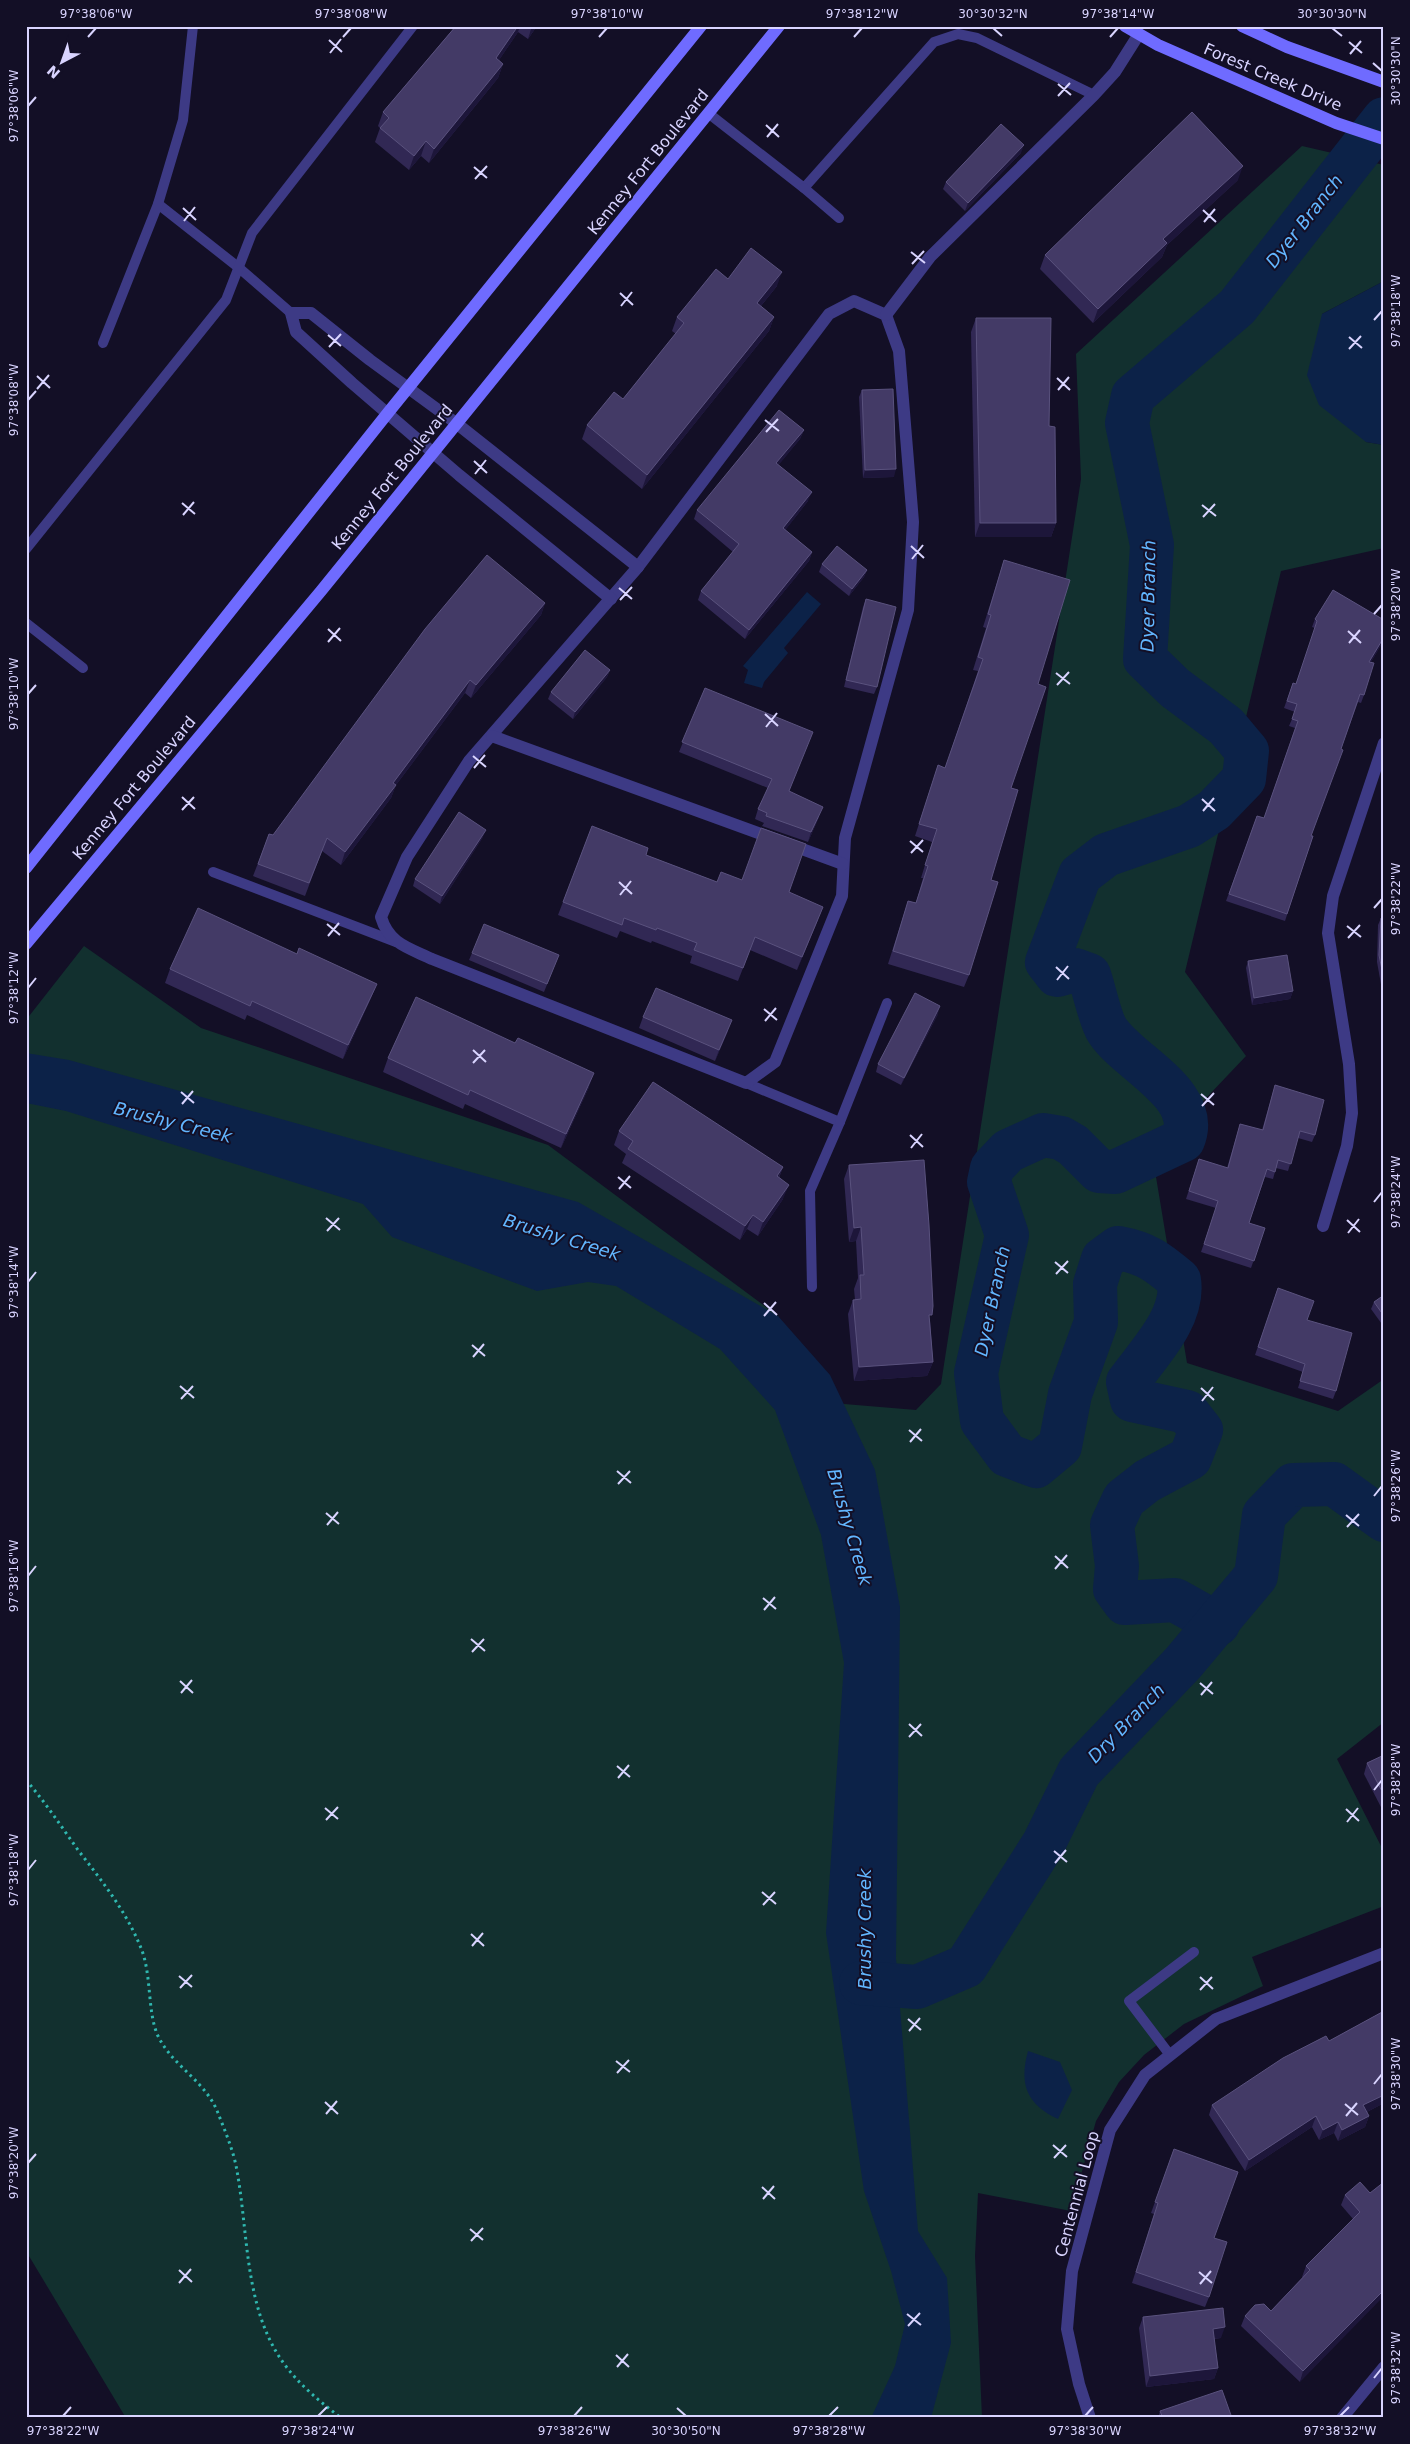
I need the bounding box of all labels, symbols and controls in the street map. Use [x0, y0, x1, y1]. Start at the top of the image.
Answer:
text: 97°38'06"W [60, 7, 132, 21]
text: 97°38'08"W [315, 7, 387, 21]
text: 97°38'10"W [571, 7, 643, 21]
text: 97°38'12"W [826, 7, 898, 21]
text: 30°30'32"N [958, 7, 1028, 21]
text: 97°38'14"W [1082, 7, 1154, 21]
text: 30°30'30"N [1297, 7, 1367, 21]
text: 30°30'30"N [1389, 36, 1403, 106]
north arrow [38, 38, 88, 88]
street label: Forest Creek Drive [1201, 39, 1345, 115]
text: N [44, 62, 63, 82]
text: 97°38'06"W [7, 70, 21, 142]
street label: Kenney Fort Boulevard [584, 85, 712, 239]
water label: Dyer Branch [1261, 170, 1347, 272]
text: 97°38'18"W [1389, 275, 1403, 347]
text: 97°38'08"W [7, 364, 21, 436]
street label: Kenney Fort Boulevard [328, 400, 456, 554]
water label: Dyer Branch [1137, 540, 1159, 652]
text: 97°38'20"W [1389, 569, 1403, 641]
text: 97°38'10"W [7, 658, 21, 730]
street label: Kenney Fort Boulevard [68, 712, 200, 864]
text: 97°38'22"W [1389, 863, 1403, 935]
text: 97°38'12"W [7, 952, 21, 1024]
water label: Brushy Creek [112, 1097, 236, 1147]
text: 97°38'24"W [1389, 1156, 1403, 1228]
water label: Brushy Creek [501, 1209, 624, 1265]
water label: Dyer Branch [970, 1244, 1014, 1358]
text: 97°38'14"W [7, 1246, 21, 1318]
text: 97°38'26"W [1389, 1450, 1403, 1522]
water label: Brushy Creek [823, 1466, 877, 1589]
text: 97°38'16"W [7, 1540, 21, 1612]
water label: Dry Branch [1083, 1679, 1169, 1767]
text: 97°38'28"W [1389, 1744, 1403, 1816]
text: 97°38'18"W [7, 1834, 21, 1906]
water label: Brushy Creek [854, 1867, 875, 1989]
text: 97°38'30"W [1389, 2038, 1403, 2110]
text: 97°38'20"W [7, 2127, 21, 2199]
street label: Centennial Loop [1051, 2129, 1103, 2259]
text: 97°38'32"W [1389, 2332, 1403, 2404]
text: 97°38'22"W [27, 2424, 99, 2438]
text: 97°38'24"W [282, 2424, 354, 2438]
text: 97°38'26"W [538, 2424, 610, 2438]
text: 30°30'50"N [651, 2424, 721, 2438]
text: 97°38'28"W [793, 2424, 865, 2438]
text: 97°38'30"W [1049, 2424, 1121, 2438]
text: 97°38'32"W [1304, 2424, 1376, 2438]

